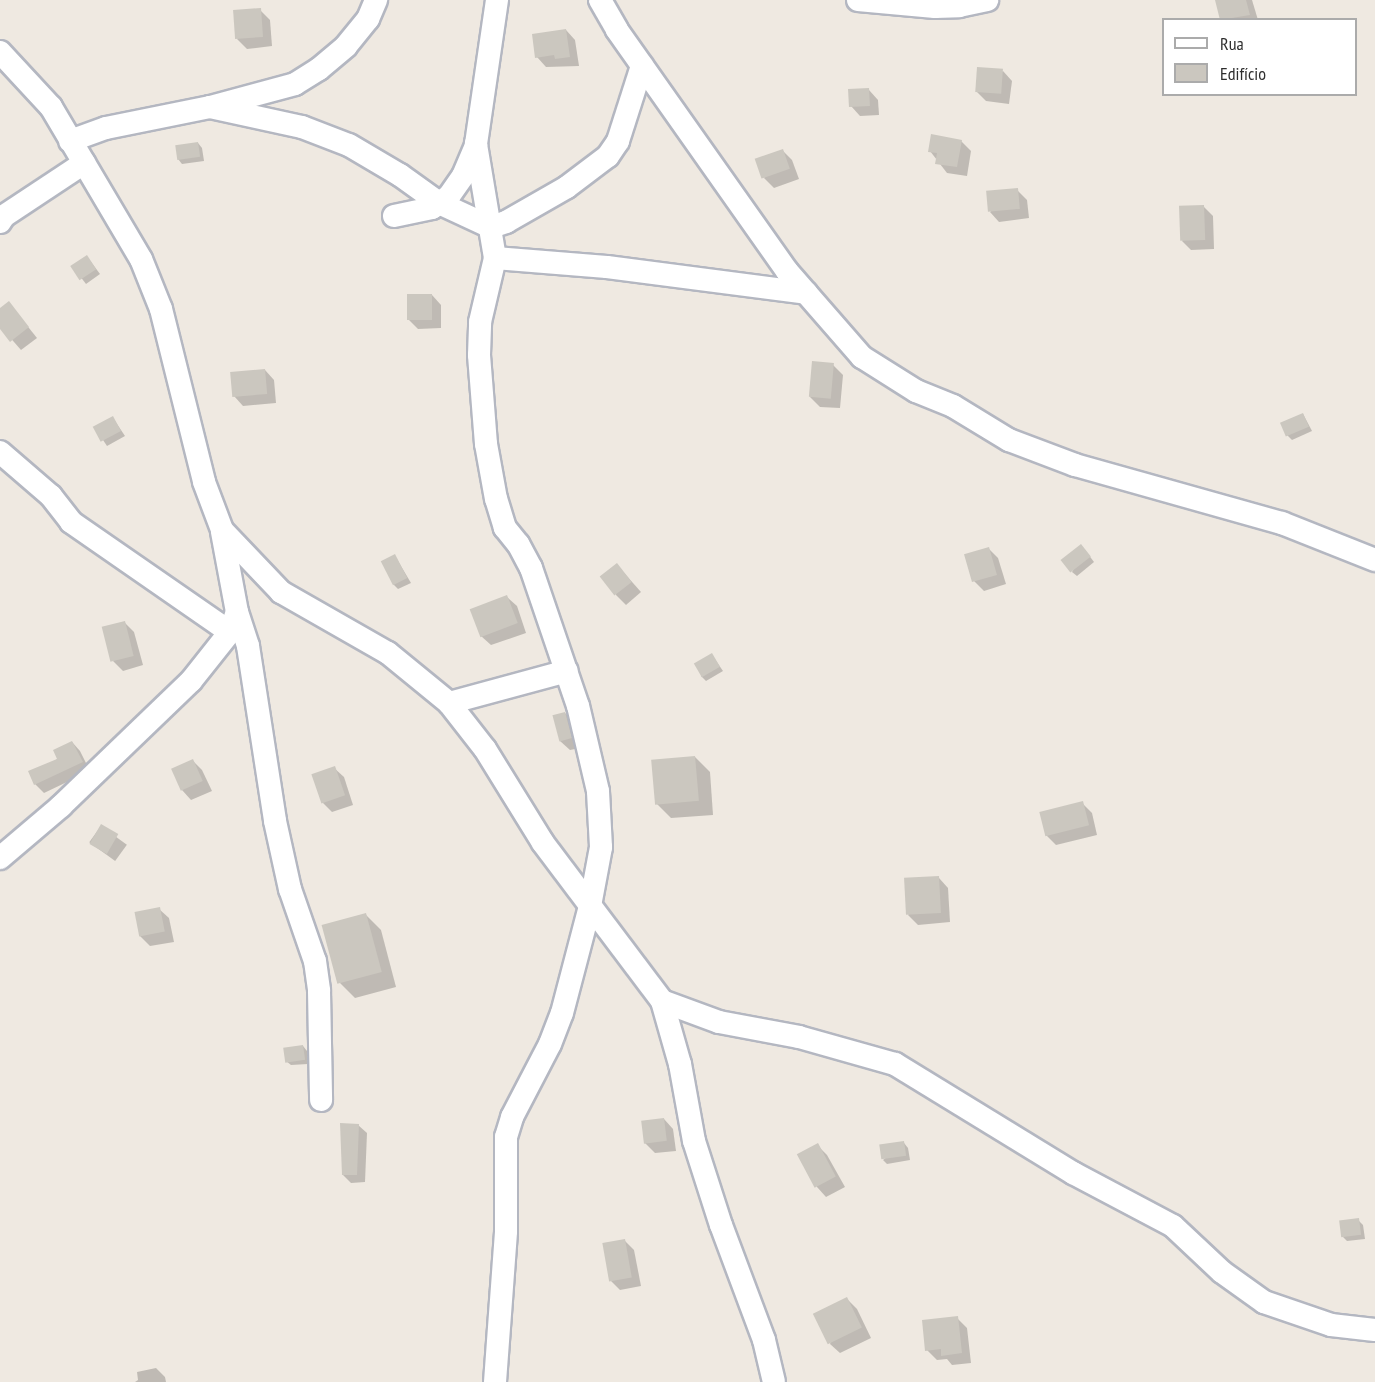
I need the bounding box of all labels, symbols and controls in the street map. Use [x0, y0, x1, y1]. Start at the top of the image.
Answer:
legend [1162, 18, 1357, 96]
text: Rua [1220, 32, 1244, 55]
text: Edifício [1220, 62, 1266, 85]

